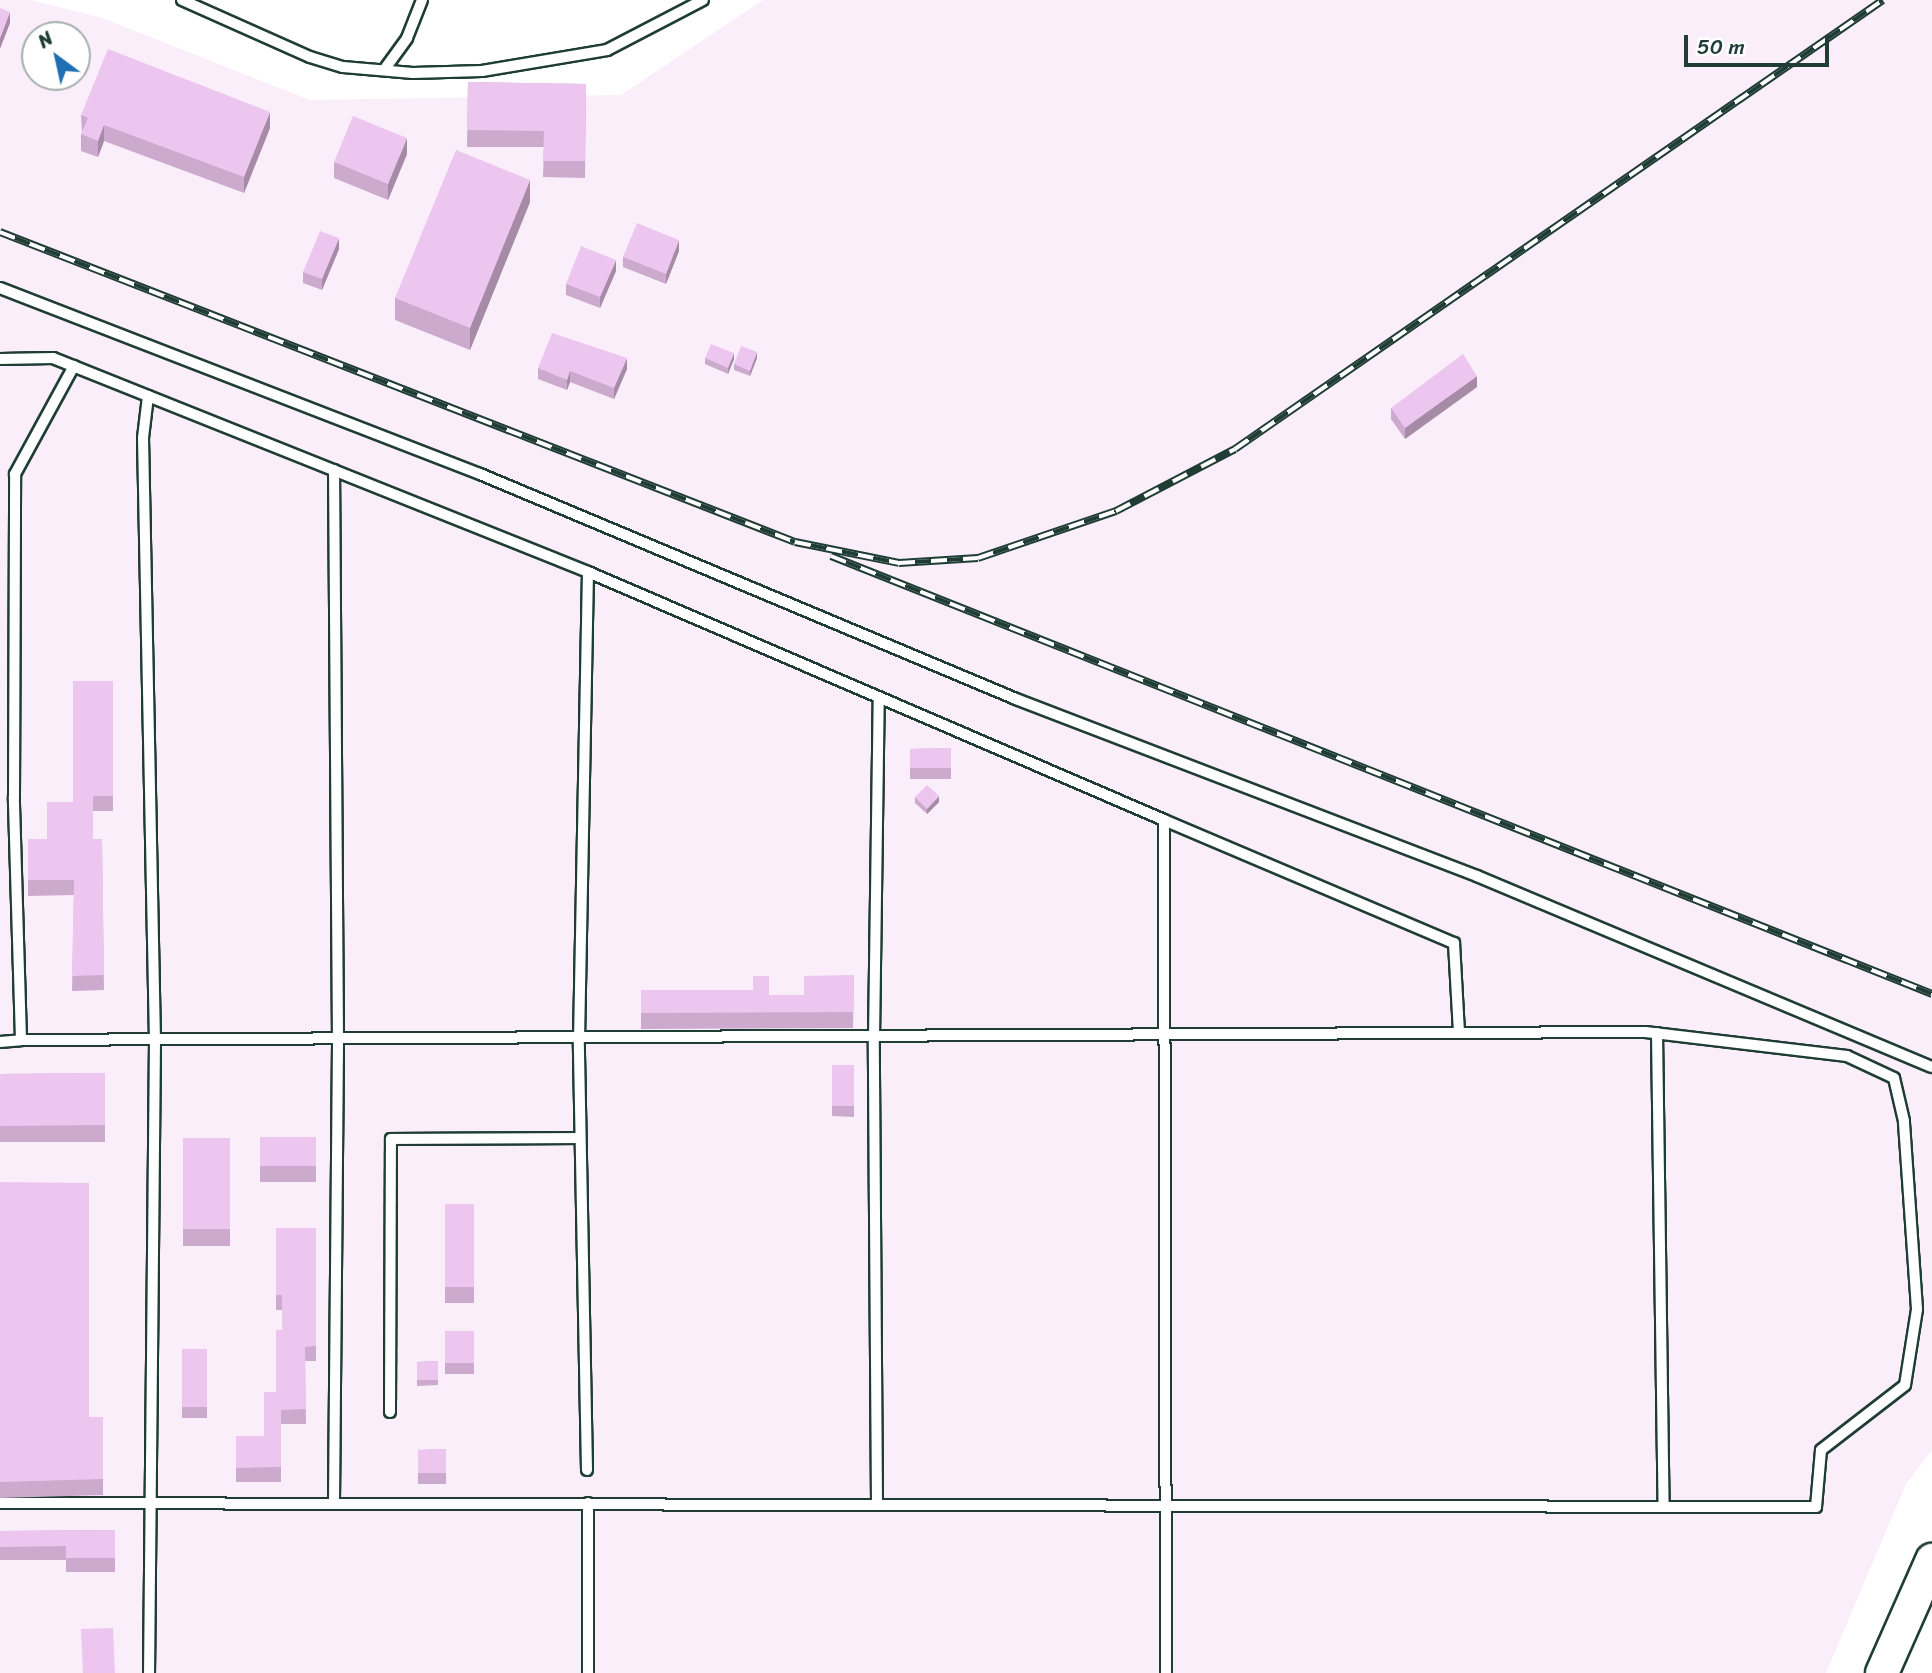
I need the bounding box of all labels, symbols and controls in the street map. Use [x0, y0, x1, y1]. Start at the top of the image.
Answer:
north arrow [21, 21, 91, 91]
scale bar [1687, 21, 1832, 65]
text: N [31, 22, 60, 57]
text: 50 m [1697, 28, 1745, 66]

